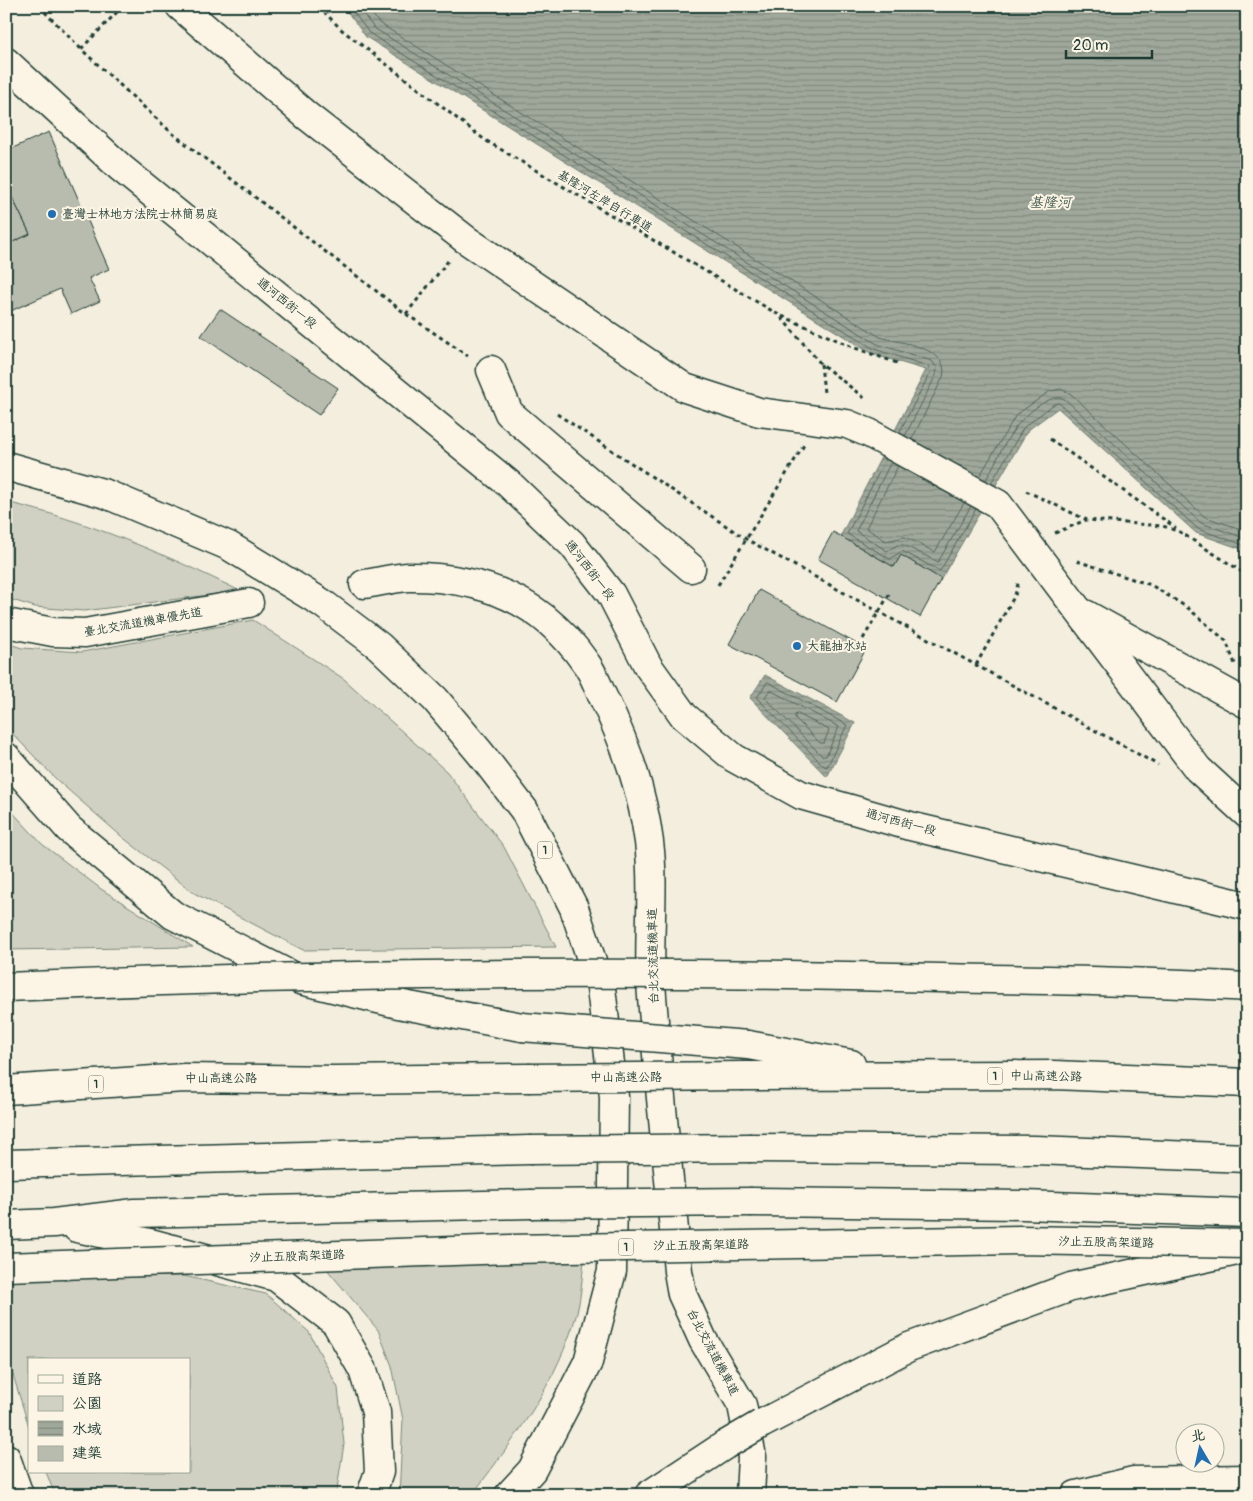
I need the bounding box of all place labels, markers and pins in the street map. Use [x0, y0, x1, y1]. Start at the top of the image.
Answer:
place label: 臺灣士林地方法院士林簡易庭 [62, 207, 218, 222]
marker: 臺灣士林地方法院士林簡易庭 [46, 208, 58, 220]
place label: 大龍抽水站 [807, 639, 867, 654]
marker: 大龍抽水站 [791, 640, 803, 652]

